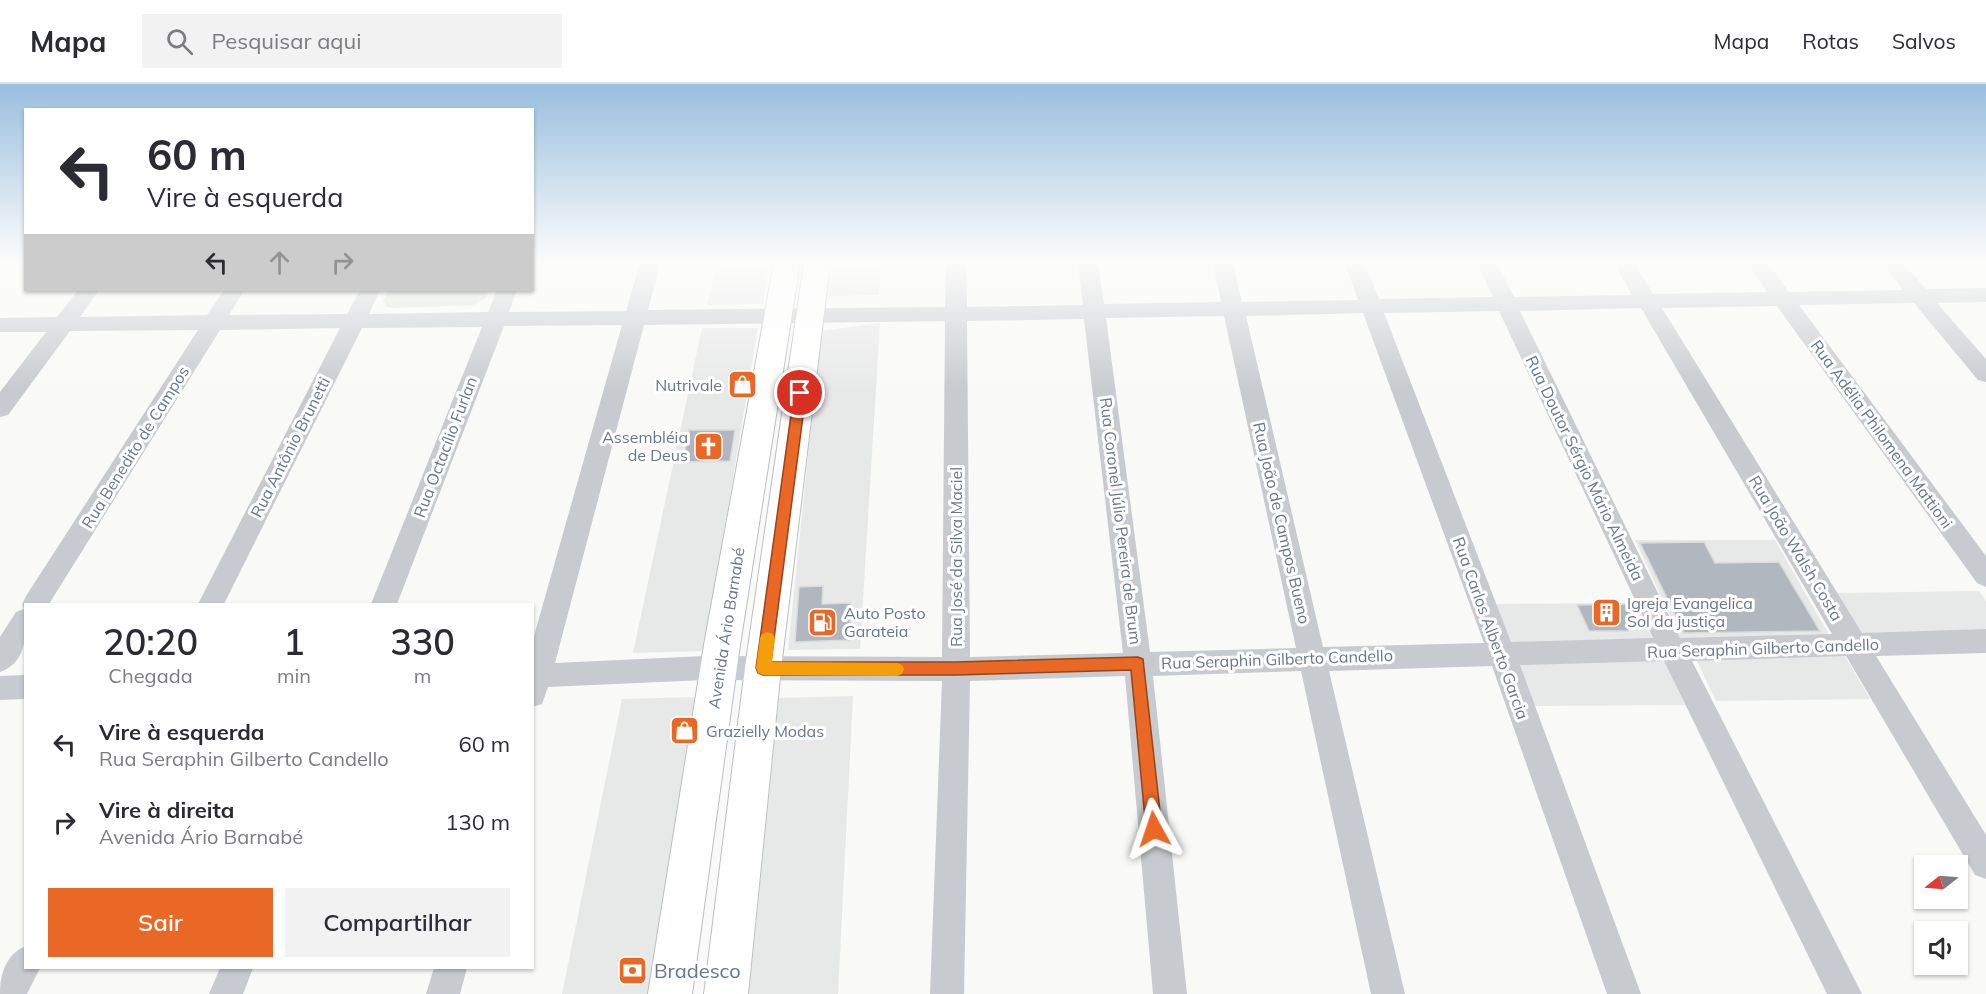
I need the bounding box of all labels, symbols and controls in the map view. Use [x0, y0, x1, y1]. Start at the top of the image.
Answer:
search box [142, 14, 562, 68]
text: Mapa [30, 24, 106, 59]
icon: search [163, 25, 196, 58]
text: Pesquisar aqui [211, 27, 361, 55]
text: Mapa [1714, 28, 1769, 54]
text: Rotas [1802, 28, 1859, 54]
text: Salvos [1892, 28, 1956, 54]
text: 60 m [147, 128, 247, 181]
icon: left [48, 132, 126, 210]
text: Vire à esquerda [147, 180, 343, 214]
icon: left [200, 246, 233, 279]
icon: ahead [263, 246, 296, 279]
icon: right [326, 246, 359, 279]
street label: Rua Adélia Philomena Mattioni [1807, 336, 1957, 532]
street label: Rua Doutor Sérgio Mário Almeida [1522, 352, 1648, 584]
street label: Rua Benedito de Campos [77, 362, 193, 532]
pin [774, 367, 825, 418]
shop icon: Nutrivale [727, 369, 759, 401]
street label: Rua Antônio Brunetti [246, 373, 334, 521]
street label: Rua Octacílio Furlan [409, 374, 481, 520]
place label: Nutrivale [655, 375, 722, 395]
icon: arrive [783, 376, 816, 409]
street label: Rua Coronel Júlio Pereira de Brum [1096, 396, 1146, 646]
street label: Rua João de Campos Bueno [1249, 420, 1315, 626]
place label: Assembléia de Deus [602, 427, 688, 465]
church icon: Assembléia de Deus [693, 430, 725, 462]
street label: Rua José da Silva Maciel [946, 467, 966, 647]
street label: Rua João Walsh Costa [1745, 472, 1847, 624]
street label: Rua Carlos Alberto Garcia [1449, 534, 1533, 722]
street label: Avenida Ário Barnabé [703, 546, 749, 710]
place label: Igreja Evangelica Sol da justiça [1627, 593, 1753, 631]
building icon: Igreja Evangelica Sol da justiça [1590, 596, 1622, 628]
place label: Auto Posto Garateia [844, 603, 926, 641]
fuel station icon: Auto Posto Garateia [807, 606, 839, 638]
text: 20:20 [103, 619, 198, 664]
text: 1 [283, 619, 305, 664]
text: 330 [390, 619, 455, 664]
street label: Rua Seraphin Gilberto Candello [1647, 634, 1879, 662]
street label: Rua Seraphin Gilberto Candello [1161, 645, 1393, 673]
text: Chegada [108, 663, 193, 688]
text: min [277, 663, 311, 688]
text: m [414, 663, 431, 688]
shop icon: Grazielly Modas [669, 715, 701, 747]
text: Vire à esquerda [99, 718, 264, 746]
place label: Grazielly Modas [706, 721, 824, 741]
icon: left [48, 728, 81, 761]
text: 60 m [459, 730, 510, 758]
text: Rua Seraphin Gilberto Candello [99, 746, 389, 771]
text: Vire à direita [99, 796, 234, 824]
position arrow [1122, 797, 1186, 861]
icon: right [48, 806, 81, 839]
text: 130 m [445, 808, 510, 836]
text: Avenida Ário Barnabé [99, 824, 303, 849]
north arrow [1914, 855, 1968, 909]
map controls [1914, 855, 1968, 975]
button: Sair [48, 888, 273, 957]
button: Compartilhar [285, 888, 510, 957]
button: sound [1914, 921, 1968, 975]
bank icon: Bradesco [617, 954, 649, 986]
place label: Bradesco [654, 958, 741, 983]

